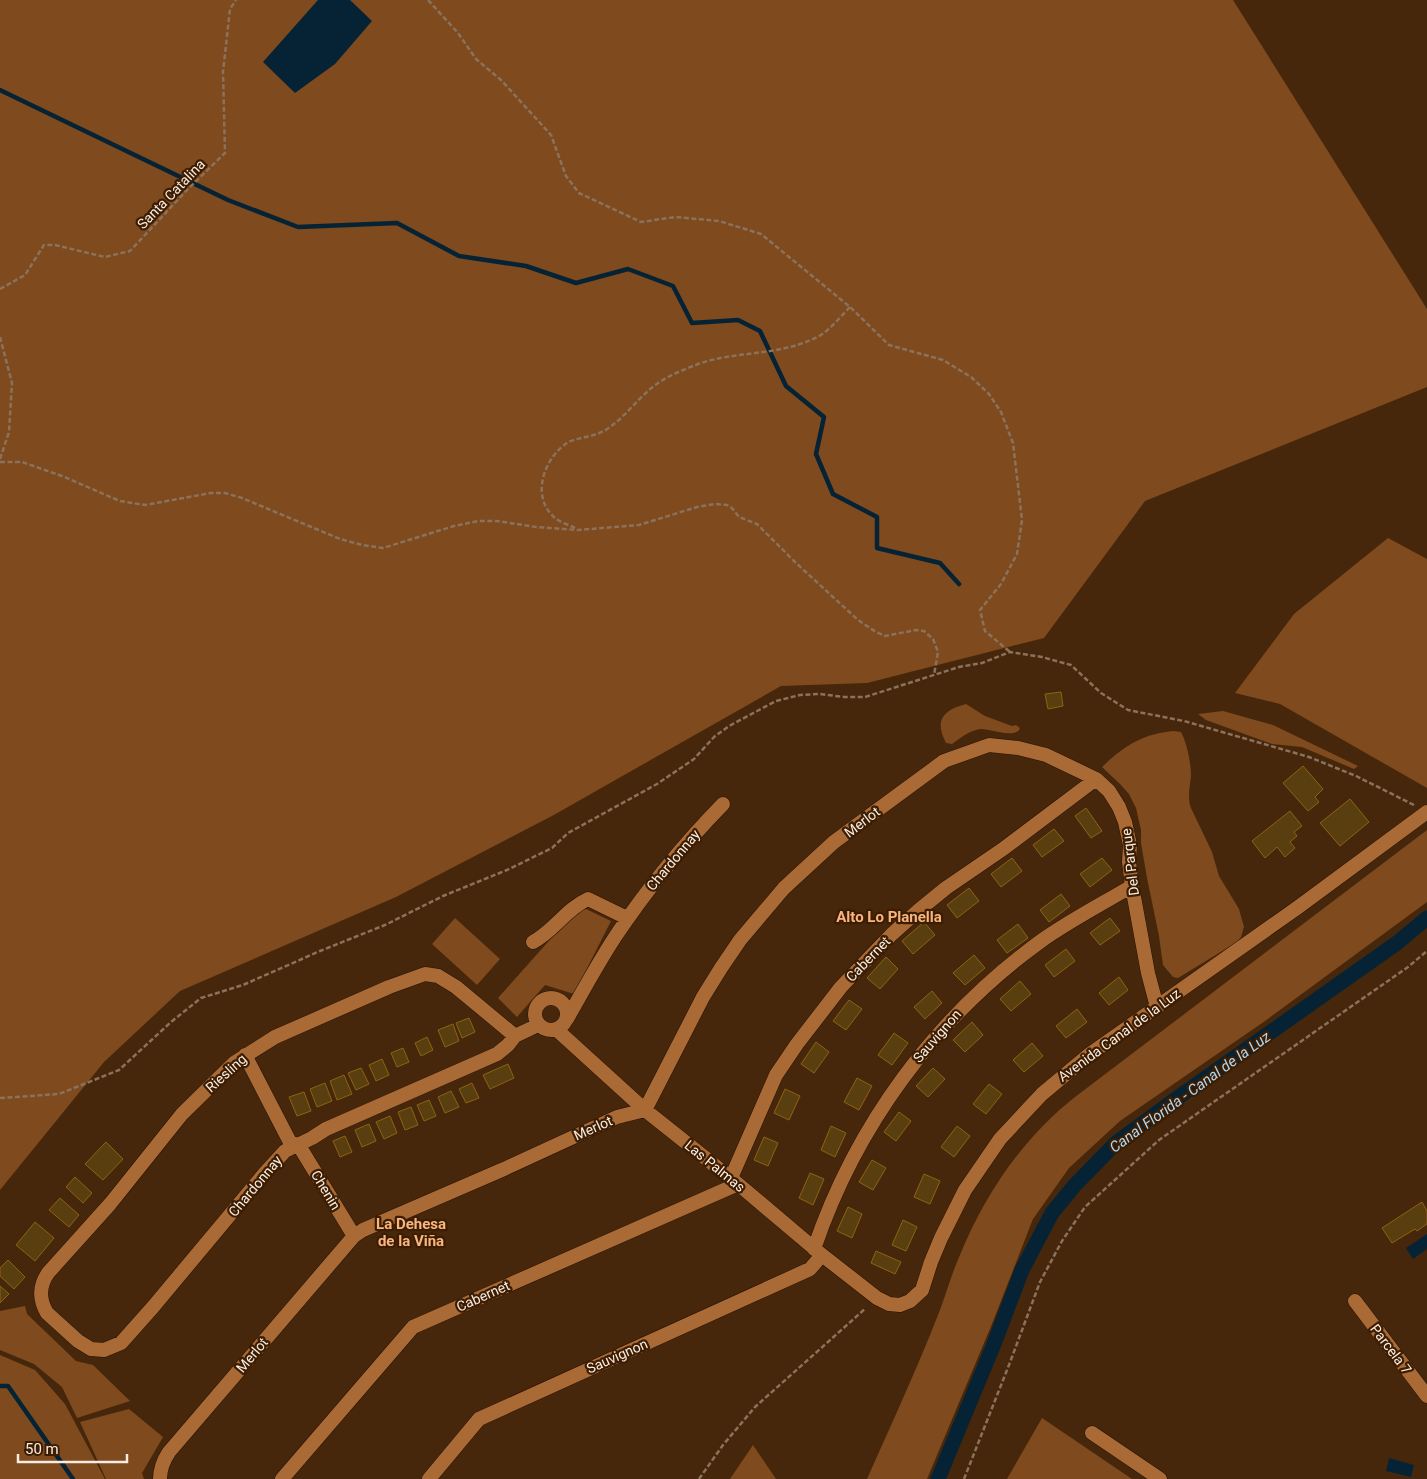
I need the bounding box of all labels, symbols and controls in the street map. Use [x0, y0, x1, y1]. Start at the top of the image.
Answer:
street label: Santa Catalina [134, 156, 208, 232]
street label: Merlot [841, 803, 883, 841]
street label: Chardonnay [643, 826, 703, 894]
street label: Del Parque [1118, 827, 1142, 897]
district label: Alto Lo Planella [836, 908, 942, 926]
street label: Cabernet [843, 933, 894, 985]
street label: Avenida Canal de la Luz [1055, 985, 1183, 1085]
street label: Sauvignon [910, 1006, 964, 1066]
water label: Canal Florida - Canal de la Luz [1106, 1027, 1275, 1156]
street label: Riesling [202, 1051, 250, 1095]
street label: Merlot [571, 1112, 615, 1144]
street label: Las Palmas [682, 1137, 748, 1195]
street label: Chardonnay [225, 1152, 285, 1220]
street label: Chenin [308, 1167, 344, 1213]
district label: La Dehesa de la Viña [376, 1215, 446, 1250]
street label: Cabernet [454, 1277, 512, 1315]
street label: Parcela 7 [1367, 1321, 1415, 1377]
street label: Merlot [233, 1334, 271, 1376]
street label: Sauvignon [584, 1335, 650, 1377]
scale bar [18, 1432, 126, 1464]
text: 50 m [25, 1440, 59, 1458]

